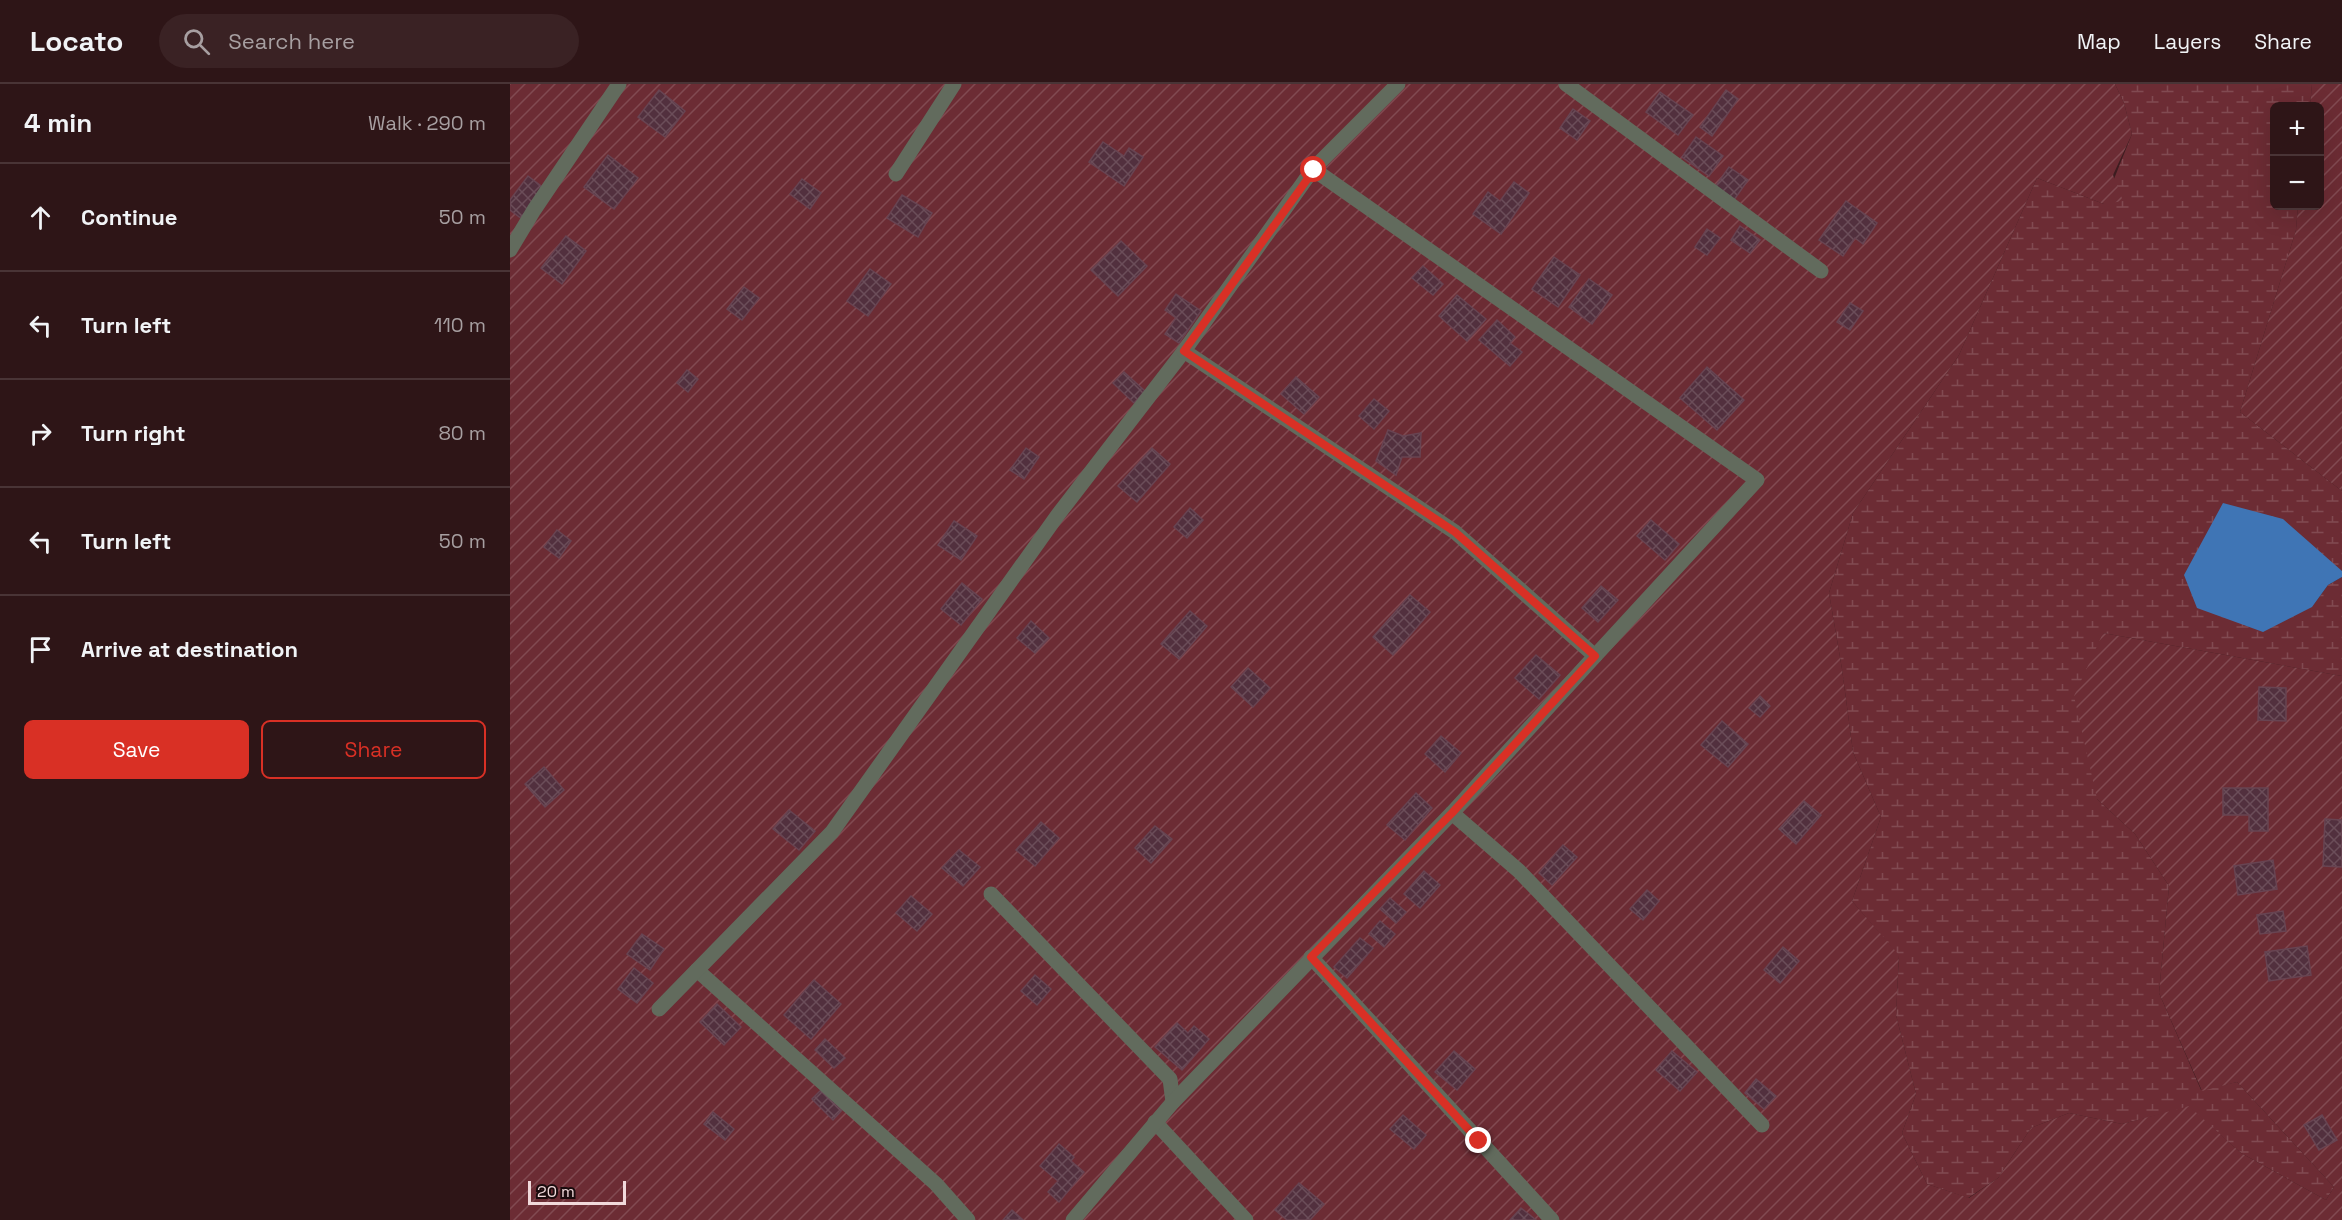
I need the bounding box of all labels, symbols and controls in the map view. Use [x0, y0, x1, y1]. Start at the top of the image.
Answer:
search box [159, 14, 579, 68]
text: Locato [30, 23, 123, 59]
icon: search [180, 25, 213, 58]
text: Search here [228, 27, 355, 55]
text: Map [2077, 28, 2121, 55]
text: Layers [2154, 28, 2221, 55]
text: Share [2254, 28, 2312, 55]
map controls [2270, 102, 2324, 210]
button: + [2270, 102, 2324, 156]
text: 4 min [24, 106, 92, 140]
text: Walk · 290 m [368, 110, 486, 136]
route start [1300, 156, 1326, 182]
button: − [2270, 156, 2324, 210]
icon: ahead [24, 201, 57, 234]
text: Continue [81, 203, 177, 231]
text: 50 m [439, 204, 486, 230]
icon: left [24, 309, 57, 342]
text: Turn left [81, 311, 171, 339]
text: 110 m [434, 312, 486, 338]
icon: right [24, 417, 57, 450]
text: Turn right [81, 419, 186, 447]
text: 80 m [438, 420, 486, 446]
icon: left [24, 525, 57, 558]
text: Turn left [81, 527, 171, 555]
text: 50 m [439, 528, 486, 554]
icon: arrive [24, 633, 57, 666]
text: Arrive at destination [81, 635, 298, 663]
button: Save [24, 720, 249, 779]
button: Share [261, 720, 486, 779]
route end [1465, 1127, 1491, 1153]
scale bar [528, 1178, 626, 1206]
text: 20 m [537, 1181, 575, 1202]

